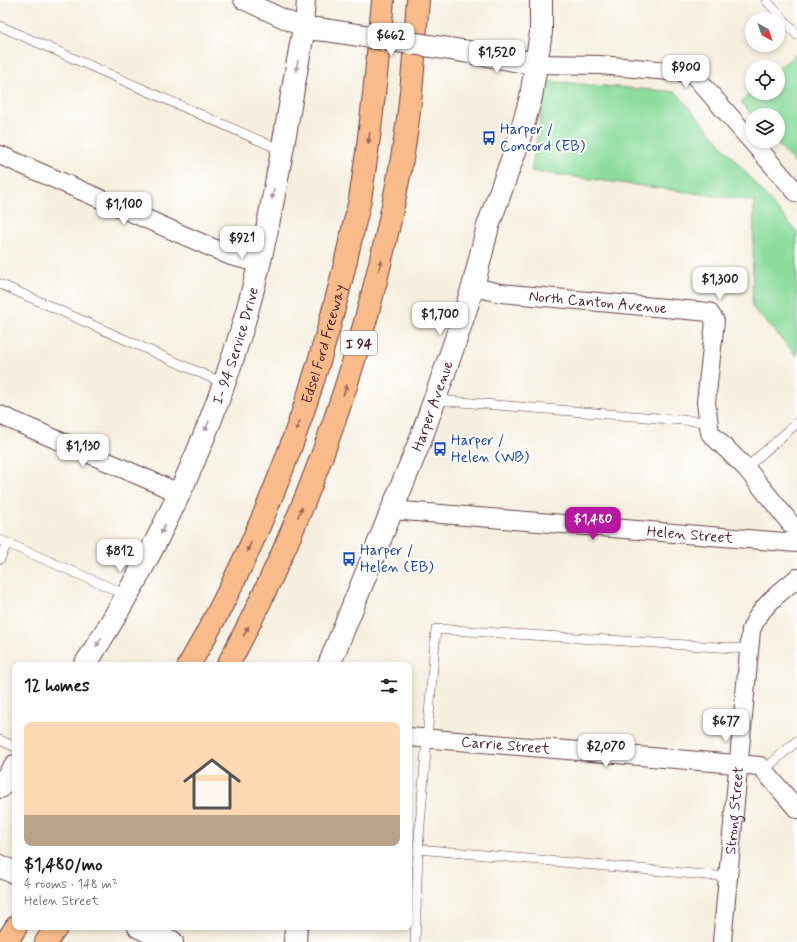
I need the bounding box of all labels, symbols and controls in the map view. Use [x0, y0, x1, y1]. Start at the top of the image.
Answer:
north arrow [745, 12, 785, 52]
map controls [745, 12, 785, 148]
pin: $662 [367, 23, 415, 57]
text: $662 [376, 27, 406, 44]
pin: $1,520 [464, 40, 530, 74]
text: $1,520 [478, 44, 516, 61]
pin: $900 [662, 55, 710, 89]
text: $900 [671, 59, 701, 76]
one-way arrow [293, 60, 299, 72]
button: locate [745, 60, 785, 100]
button: layers [745, 108, 785, 148]
place label: Harper / Concord (EB) [500, 120, 586, 157]
bus stop icon: Harper / Concord (EB) [481, 130, 497, 146]
one-way arrow [366, 132, 373, 144]
one-way arrow [269, 188, 275, 200]
pin: $1,100 [91, 192, 157, 226]
text: $1,100 [106, 196, 142, 213]
pin: $921 [218, 226, 266, 260]
text: $921 [229, 230, 255, 247]
one-way arrow [377, 259, 383, 271]
pin: $1,300 [687, 267, 753, 301]
text: $1,300 [702, 271, 738, 288]
street label: Edsel Ford Freeway [297, 282, 351, 406]
street label: I- 94 Service Drive [208, 285, 264, 408]
street label: North Canton Avenue [528, 287, 668, 319]
pin: $1,700 [407, 302, 473, 336]
text: $1,700 [421, 306, 459, 323]
road number: I 94 [341, 331, 377, 355]
street label: Harper Avenue [408, 358, 459, 455]
one-way arrow [342, 384, 348, 396]
one-way arrow [204, 421, 210, 433]
one-way arrow [295, 421, 301, 433]
place label: Harper / Helen (WB) [451, 431, 530, 468]
pin: $1,130 [50, 434, 116, 468]
text: $1,130 [66, 438, 100, 455]
bus stop icon: Harper / Helen (WB) [432, 441, 448, 457]
one-way arrow [297, 507, 303, 518]
pin: $1,480 [560, 507, 626, 541]
text: $1,480 [574, 511, 612, 528]
street label: Helen Street [646, 522, 734, 549]
one-way arrow [160, 523, 166, 535]
pin: $812 [96, 539, 144, 573]
one-way arrow [246, 541, 252, 552]
place label: Harper / Helen (EB) [360, 541, 434, 578]
text: $812 [106, 543, 134, 560]
bus stop icon: Harper / Helen (EB) [341, 551, 357, 567]
one-way arrow [243, 625, 249, 636]
one-way arrow [95, 637, 103, 647]
text: 12 homes [24, 675, 90, 697]
icon: filters [378, 675, 400, 697]
pin: $677 [702, 709, 750, 743]
text: $677 [712, 713, 740, 730]
street label: Carrie Street [460, 732, 551, 760]
pin: $2,070 [573, 734, 639, 768]
text: $2,070 [587, 738, 625, 755]
icon: home [176, 748, 248, 820]
street label: Strong Street [721, 766, 749, 856]
text: $1,480/mo [24, 854, 103, 876]
text: 4 rooms · 148 m² [24, 876, 118, 893]
text: Helen Street [24, 893, 99, 910]

